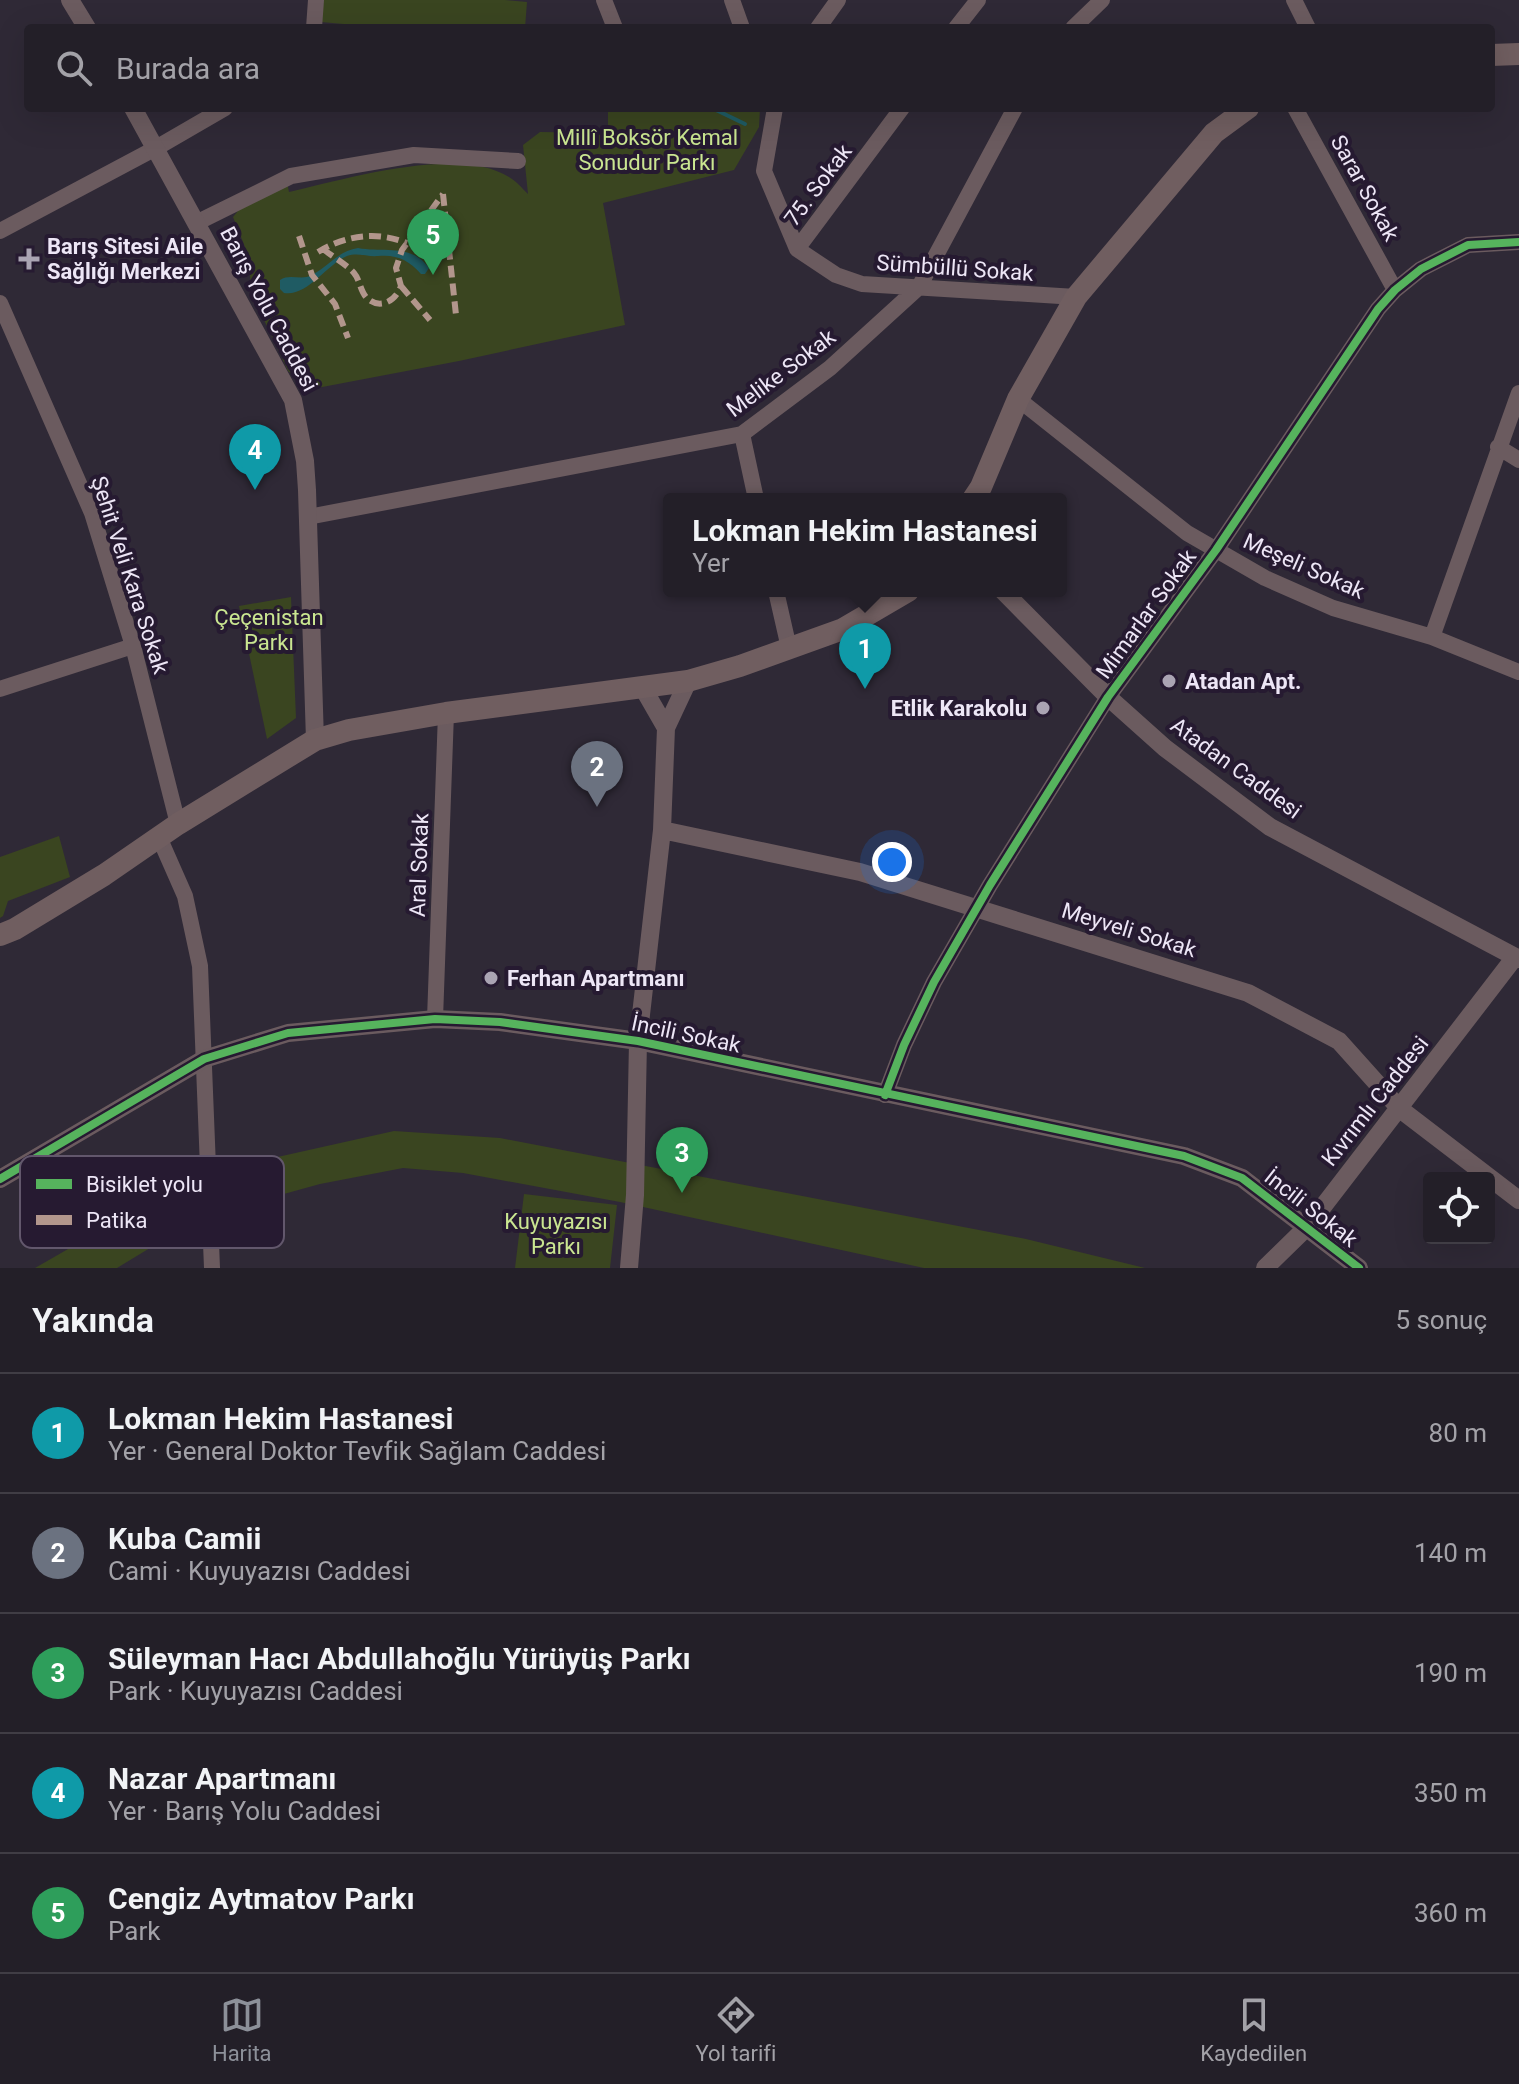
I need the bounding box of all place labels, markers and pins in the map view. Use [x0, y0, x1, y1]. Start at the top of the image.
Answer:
pin: 5 [407, 209, 459, 275]
place label: Barış Sitesi Aile Sağlığı Merkezi [47, 234, 203, 284]
marker: Barış Sitesi Aile Sağlığı Merkezi [18, 248, 40, 270]
pin: 4 [229, 424, 281, 490]
pin: 1 [839, 623, 891, 689]
place label: Atadan Apt. [1185, 669, 1301, 694]
marker: Atadan Apt. [1160, 672, 1178, 690]
place label: Etlik Karakolu [891, 696, 1027, 721]
marker: Etlik Karakolu [1034, 699, 1052, 717]
pin: 2 [571, 741, 623, 807]
place label: Ferhan Apartmanı [507, 966, 684, 991]
marker: Ferhan Apartmanı [482, 969, 500, 987]
pin: 3 [656, 1127, 708, 1193]

